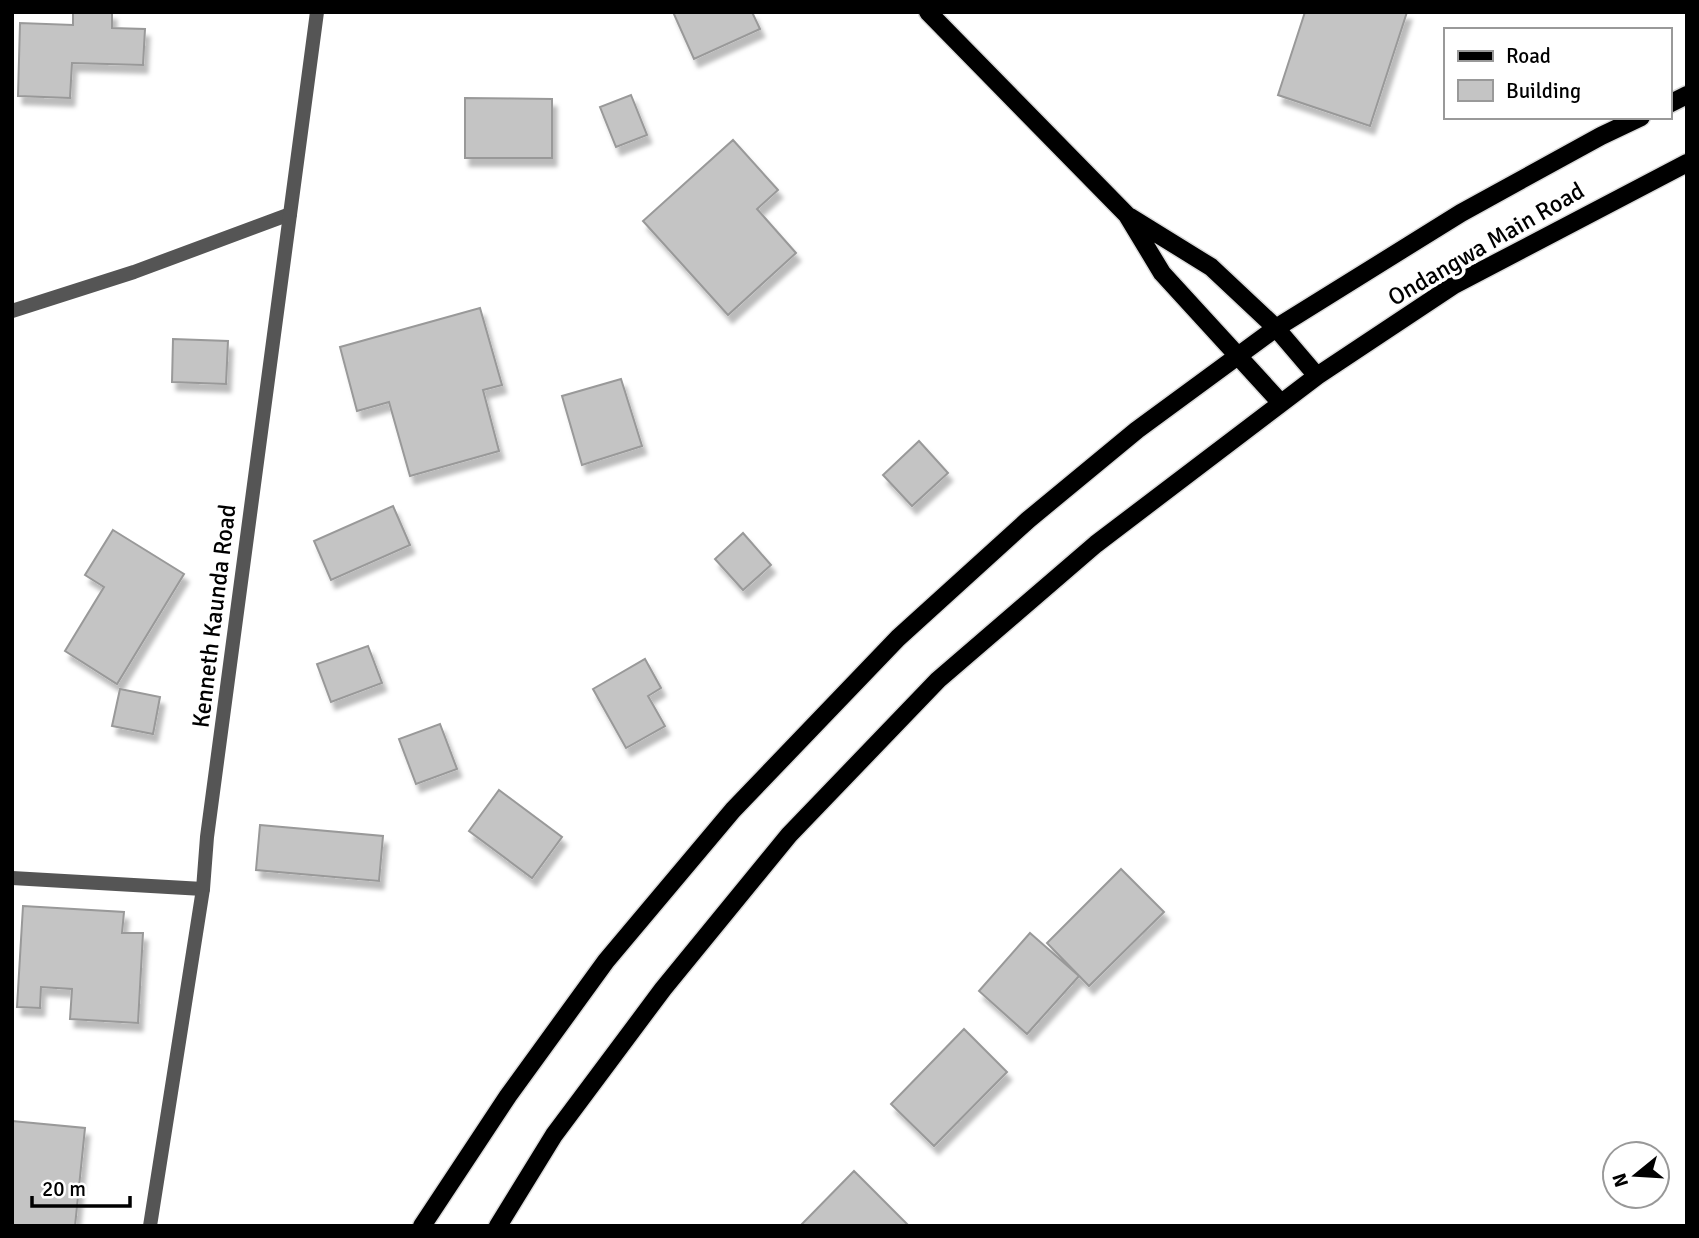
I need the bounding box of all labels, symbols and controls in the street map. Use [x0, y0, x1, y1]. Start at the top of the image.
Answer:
legend [1444, 28, 1671, 119]
text: Road [1506, 43, 1551, 69]
text: Building [1506, 78, 1581, 104]
street label: Ondangwa Main Road [1382, 176, 1590, 312]
street label: Kenneth Kaunda Road [185, 502, 243, 730]
north arrow [1601, 1140, 1671, 1210]
scale bar [32, 1164, 130, 1208]
text: N [1607, 1170, 1634, 1190]
text: 20 m [42, 1176, 86, 1202]

